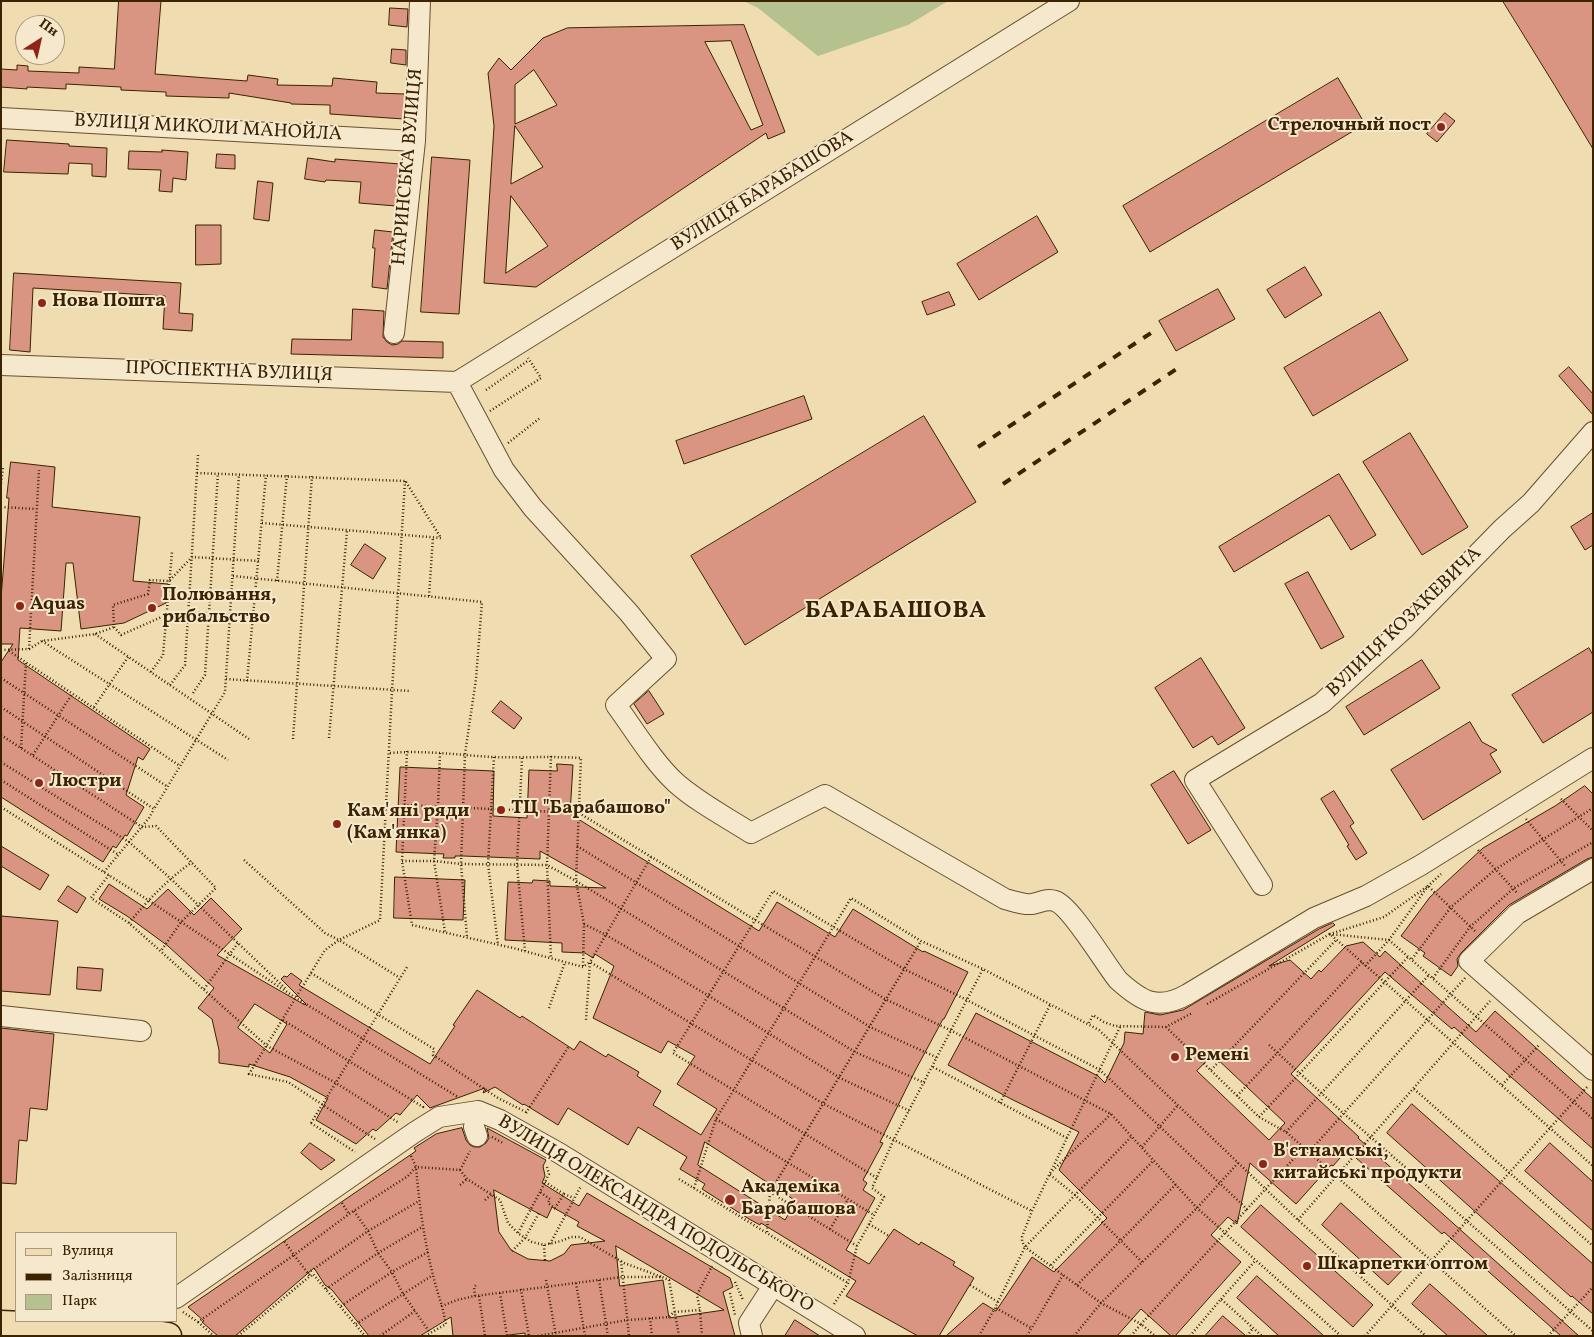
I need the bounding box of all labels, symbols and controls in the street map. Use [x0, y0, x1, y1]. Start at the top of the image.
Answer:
north arrow [15, 15, 65, 65]
text: Пн [35, 15, 62, 42]
street label: НАРИНСЬКА ВУЛИЦЯ [389, 68, 429, 266]
street label: ВУЛИЦЯ МИКОЛИ МАНОЙЛА [73, 111, 343, 147]
place label: Стрелочный пост [1268, 116, 1431, 138]
marker: Стрелочный пост [1435, 121, 1447, 133]
street label: ВУЛИЦЯ БАРАБАШОВА [668, 127, 858, 257]
place label: Нова Пошта [52, 292, 166, 314]
marker: Нова Пошта [36, 297, 48, 309]
street label: ПРОСПЕКТНА ВУЛИЦЯ [125, 358, 333, 388]
street label: ВУЛИЦЯ КОЗАКЕВИЧА [1323, 543, 1487, 703]
place label: Полювання, рибальство [162, 586, 277, 630]
place label: Aquas [30, 595, 85, 617]
district label: БАРАБАШОВА [804, 599, 988, 627]
marker: Aquas [14, 600, 26, 612]
marker: Полювання, рибальство [146, 602, 158, 614]
place label: Люстри [49, 772, 122, 794]
marker: Люстри [33, 777, 45, 789]
place label: ТЦ "Барабашово" [511, 799, 671, 821]
place label: Кам'яні ряди (Кам'янка) [347, 802, 470, 846]
marker: ТЦ "Барабашово" [495, 804, 507, 816]
marker: Кам'яні ряди (Кам'янка) [331, 818, 343, 830]
place label: Ремені [1185, 1046, 1249, 1068]
marker: Ремені [1169, 1051, 1181, 1063]
street label: ВУЛИЦЯ ОЛЕКСАНДРА ПОДОЛЬСЬКОГО [493, 1111, 817, 1319]
place label: В'єтнамські, китайські продукти [1273, 1142, 1462, 1186]
marker: В'єтнамські, китайські продукти [1257, 1158, 1269, 1170]
place label: Академіка Барабашова [741, 1178, 856, 1222]
marker: Академіка Барабашова [723, 1193, 737, 1207]
legend [15, 1232, 178, 1322]
text: Вулиця [62, 1241, 113, 1262]
place label: Шкарпетки оптом [1317, 1255, 1488, 1277]
marker: Шкарпетки оптом [1301, 1260, 1313, 1272]
text: Залізниця [62, 1266, 133, 1287]
text: Парк [62, 1291, 97, 1312]

